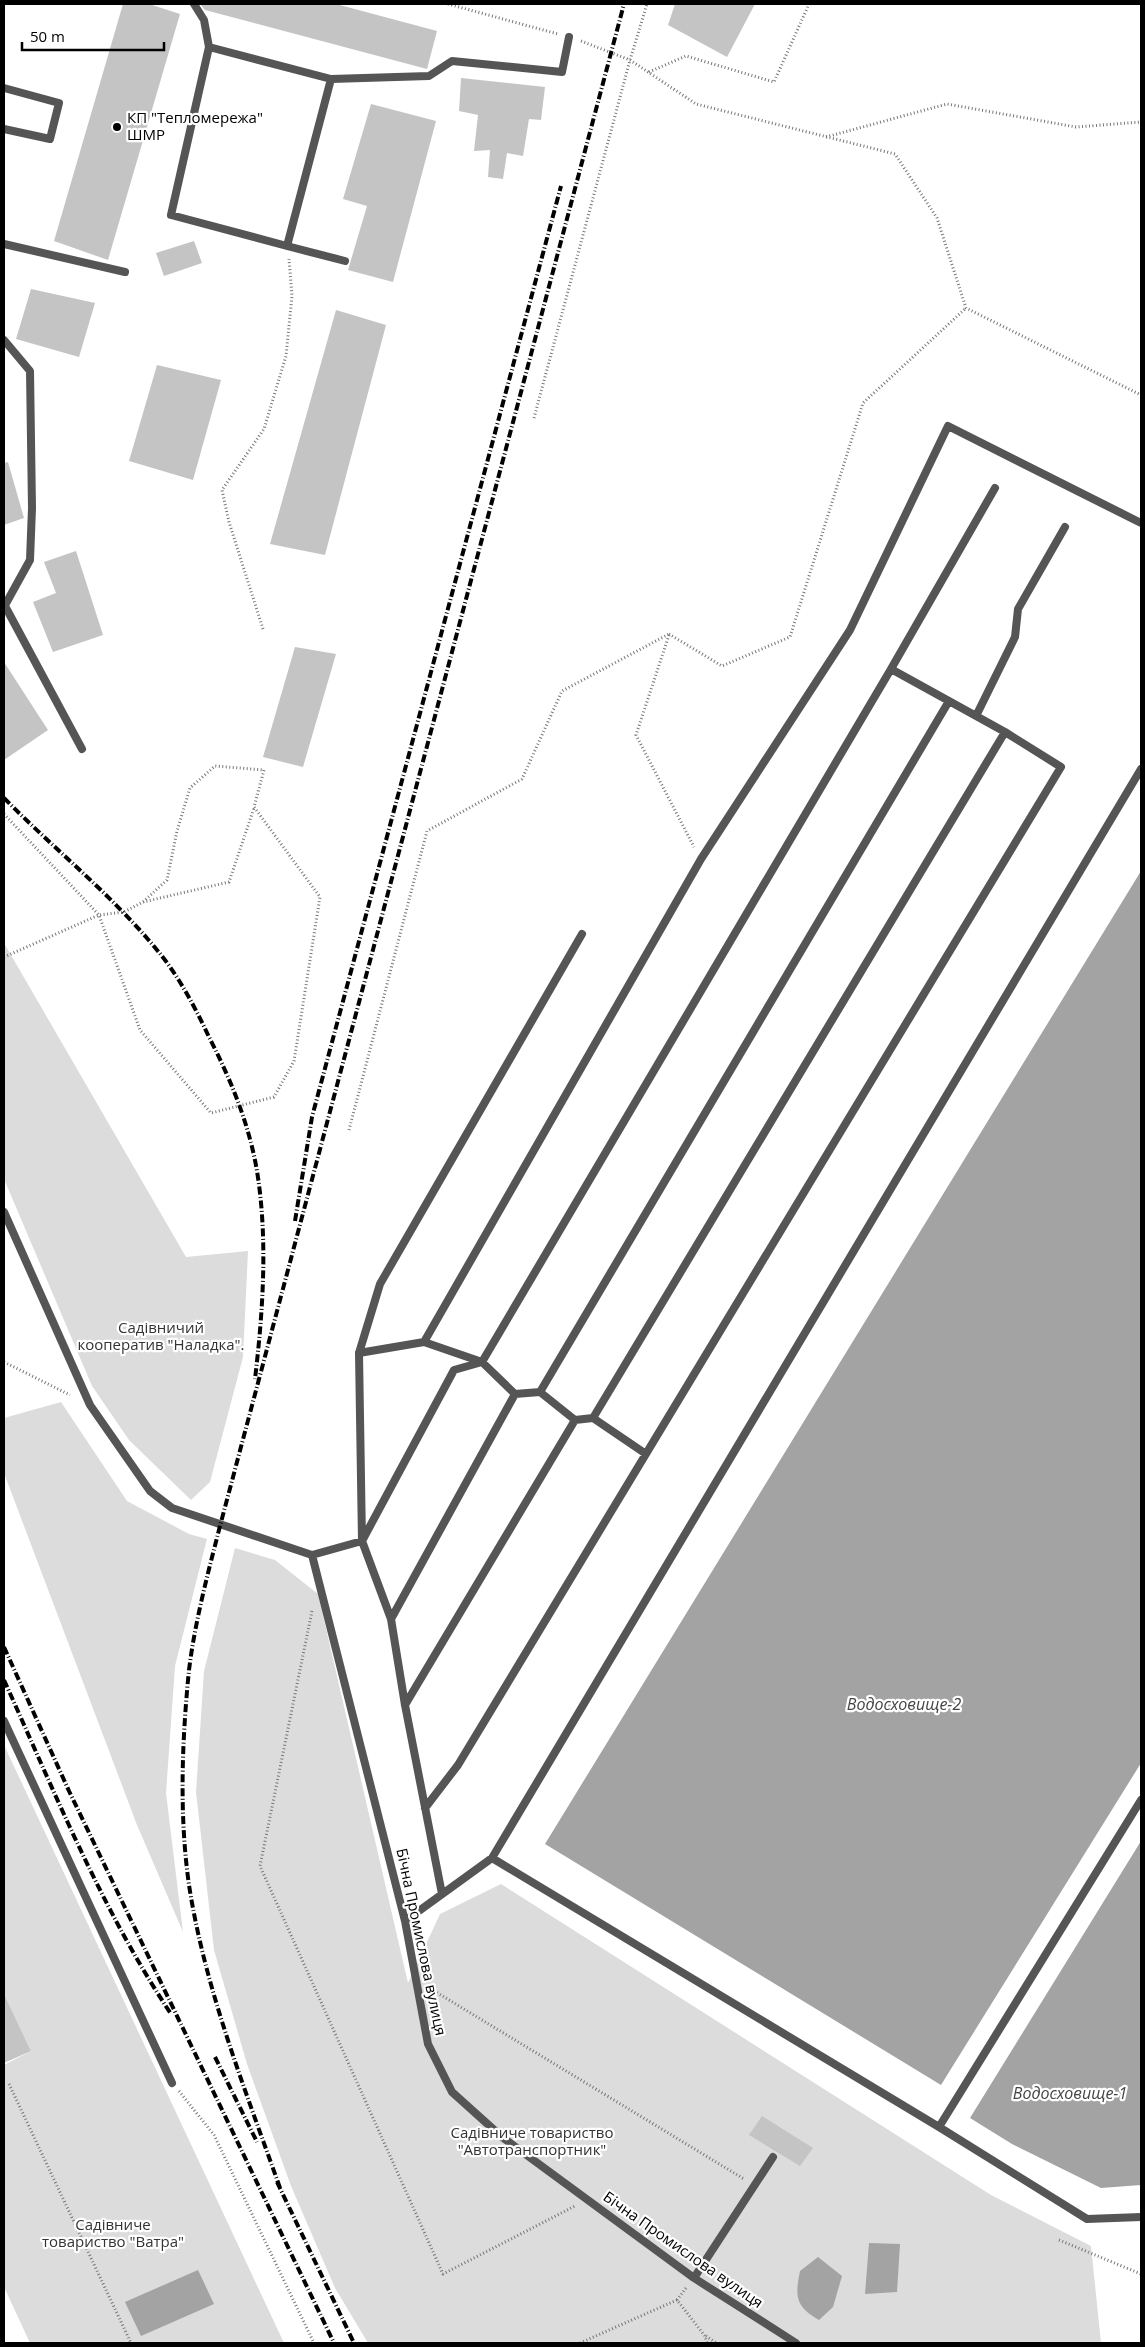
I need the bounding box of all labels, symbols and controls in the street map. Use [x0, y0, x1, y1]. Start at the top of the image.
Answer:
scale bar [22, 20, 165, 52]
text: 50 m [30, 26, 65, 46]
place label: КП "Тепломережа" ШМР [127, 107, 263, 144]
marker: КП "Тепломережа" ШМР [111, 121, 123, 133]
park label: Садівничий кооператив "Наладка". [77, 1317, 245, 1354]
water label: Водосховище-2 [847, 1693, 961, 1715]
street label: Бічна Промислова вулиця [392, 1846, 452, 2037]
water label: Водосховище-1 [1013, 2082, 1127, 2104]
park label: Садівниче товариство "Автотранспортник" [451, 2122, 613, 2159]
street label: Бічна Промислова вулиця [600, 2186, 768, 2312]
park label: Садівниче товариство "Ватра" [42, 2214, 184, 2251]

